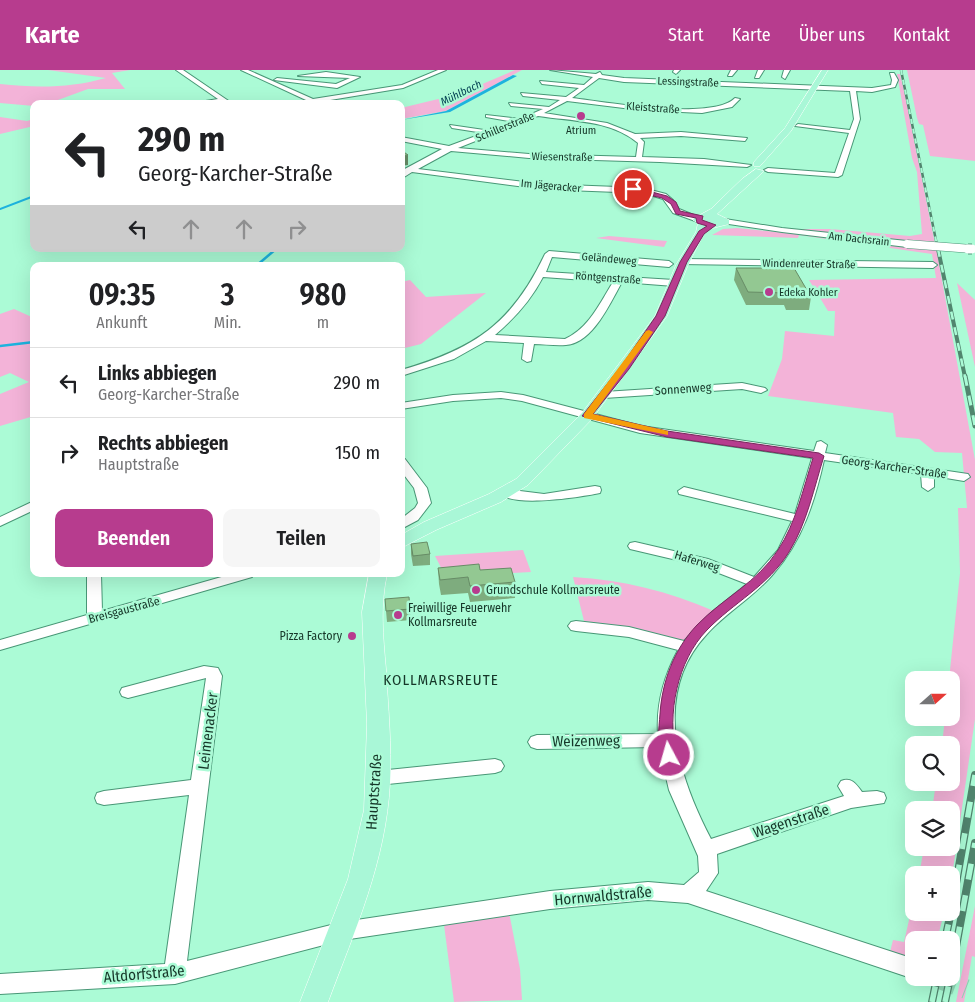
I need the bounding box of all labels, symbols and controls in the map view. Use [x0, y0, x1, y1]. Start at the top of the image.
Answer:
text: Karte [25, 21, 80, 49]
text: Start [668, 24, 704, 46]
text: Karte [732, 24, 771, 46]
text: Über uns [799, 24, 865, 46]
text: Kontakt [893, 24, 950, 46]
street label: Lessingstraße [657, 74, 719, 90]
water label: Mühlbach [438, 77, 484, 109]
street label: Kleiststraße [626, 100, 680, 116]
street label: Schillerstraße [474, 109, 536, 145]
marker: Atrium [575, 110, 587, 122]
text: 290 m [138, 118, 225, 160]
icon: left [55, 120, 120, 185]
place label: Atrium [566, 124, 596, 137]
street label: Wiesenstraße [531, 150, 593, 164]
text: Georg-Karcher-Straße [138, 160, 333, 187]
pin [612, 168, 654, 210]
icon: arrive [619, 175, 647, 203]
street label: Im Jägeracker [520, 177, 582, 195]
icon: left [124, 215, 152, 243]
icon: ahead [177, 215, 205, 243]
icon: ahead [230, 215, 258, 243]
icon: right [283, 215, 311, 243]
street label: Am Dachsrain [828, 229, 890, 249]
street label: Geländeweg [581, 250, 638, 268]
street label: Windenreuter Straße [762, 257, 856, 271]
street label: Röntgenstraße [575, 269, 641, 287]
text: 09:35 [88, 277, 155, 313]
text: 3 [220, 277, 234, 313]
text: 980 [299, 277, 347, 313]
marker: Edeka Kohler [763, 286, 775, 298]
place label: Edeka Kohler [779, 286, 838, 299]
text: Ankunft [96, 313, 147, 332]
text: Min. [214, 313, 241, 332]
text: m [317, 313, 329, 332]
text: Links abbiegen [98, 362, 217, 385]
icon: left [55, 369, 83, 397]
text: 290 m [334, 371, 380, 394]
street label: Sonnenweg [654, 380, 712, 398]
text: Georg-Karcher-Straße [98, 385, 240, 404]
text: Rechts abbiegen [98, 432, 228, 455]
icon: right [55, 439, 83, 467]
text: 150 m [335, 441, 380, 464]
street label: Georg-Karcher-Straße [840, 453, 948, 481]
text: Hauptstraße [98, 455, 179, 474]
button: Beenden [55, 509, 213, 567]
button: Teilen [223, 509, 380, 567]
street label: Haferweg [673, 548, 722, 575]
place label: Grundschule Kollmarsreute [486, 583, 620, 597]
marker: Grundschule Kollmarsreute [470, 584, 482, 596]
street label: Breisgaustraße [87, 594, 161, 626]
place label: Freiwillige Feuerwehr Kollmarsreute [408, 601, 512, 629]
marker: Freiwillige Feuerwehr Kollmarsreute [392, 609, 404, 621]
place label: Pizza Factory [280, 629, 343, 643]
marker: Pizza Factory [346, 630, 358, 642]
district label: KOLLMARSREUTE [383, 671, 499, 689]
north arrow [905, 671, 960, 726]
map controls [905, 671, 960, 986]
street label: Leimenacker [194, 691, 222, 771]
position arrow [642, 728, 694, 780]
street label: Weizenweg [552, 731, 620, 751]
button: search [905, 736, 960, 791]
street label: Hauptstraße [362, 753, 386, 831]
street label: Wagenstraße [751, 800, 831, 842]
button: layers [905, 801, 960, 856]
button: + [905, 866, 960, 921]
street label: Hornwaldstraße [554, 883, 652, 909]
button: − [905, 931, 960, 986]
street label: Altdorfstraße [103, 961, 185, 987]

